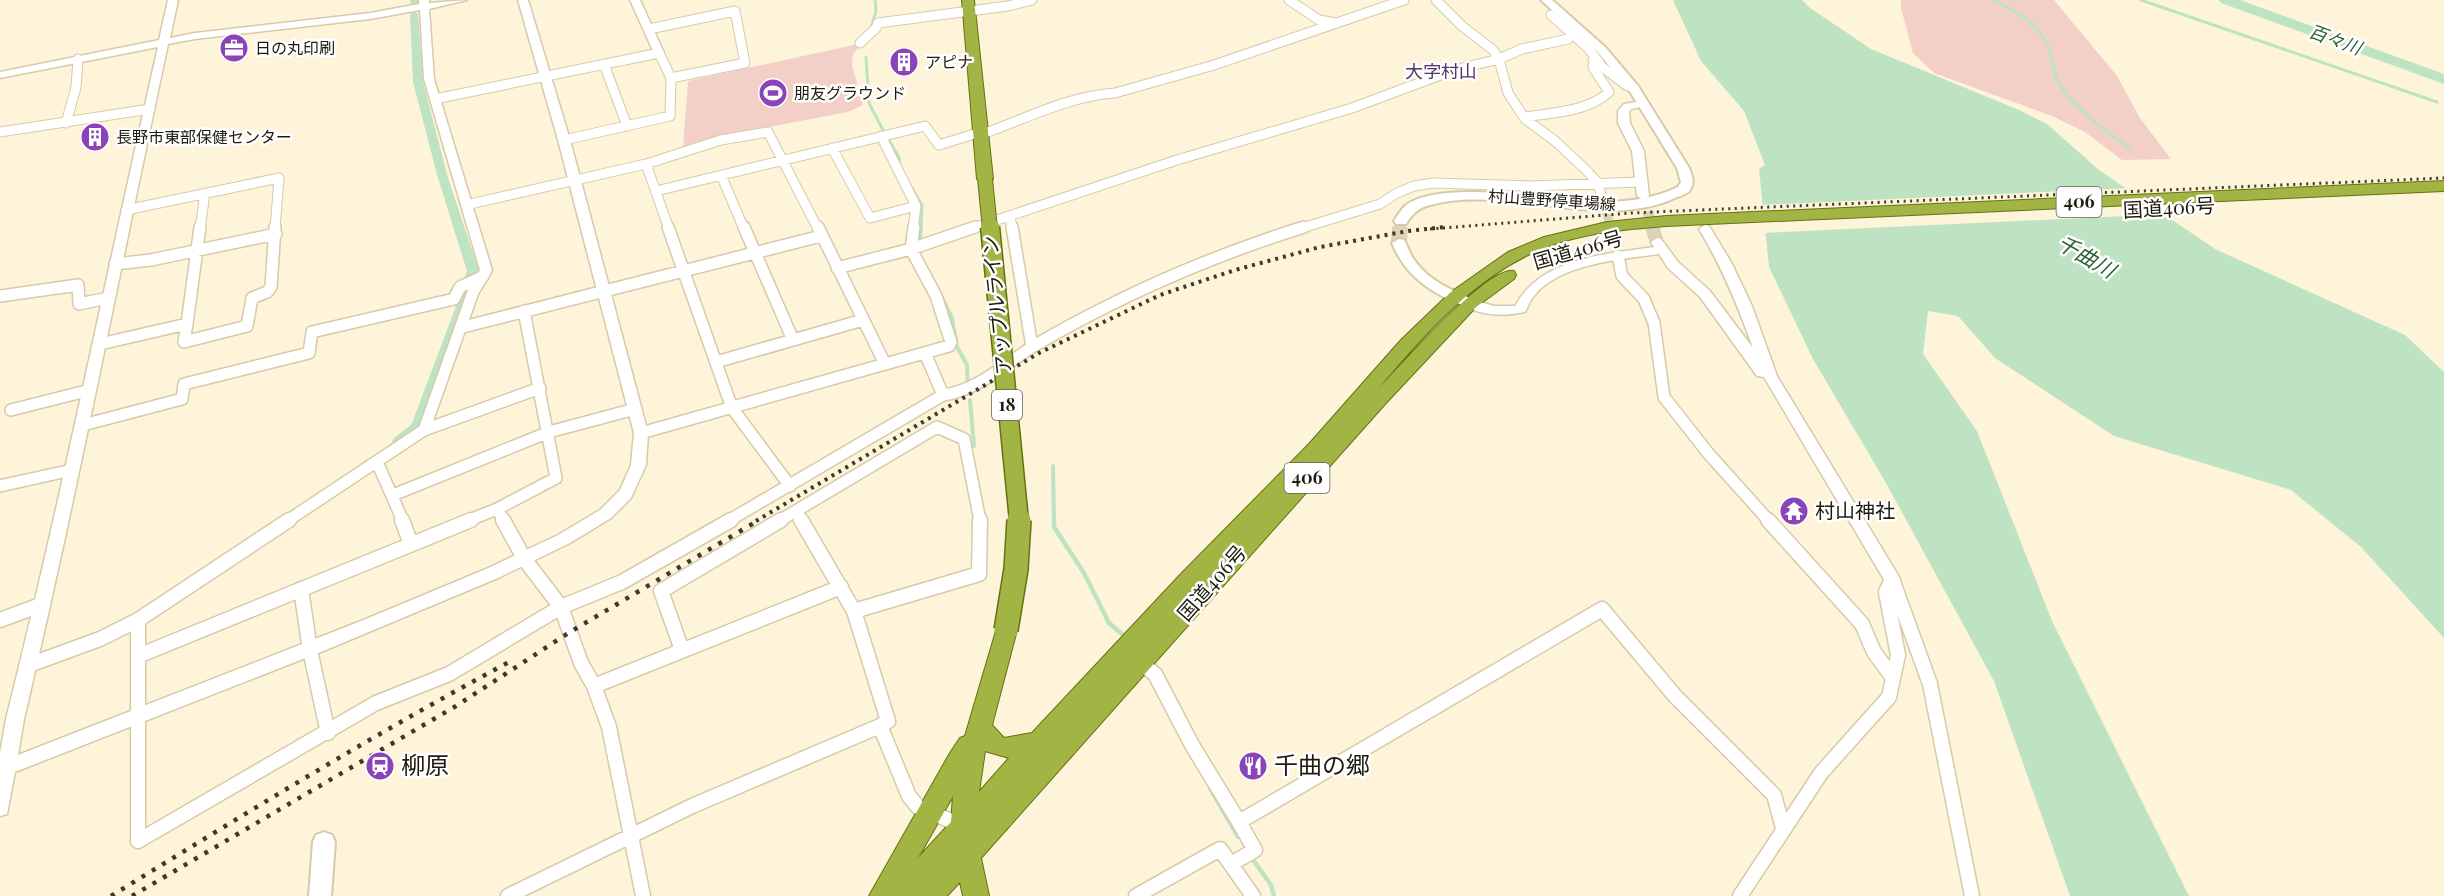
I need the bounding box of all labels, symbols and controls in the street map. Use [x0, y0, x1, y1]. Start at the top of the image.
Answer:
water label: 百々川 [2306, 19, 2367, 60]
office icon: 日の丸印刷 [218, 32, 250, 64]
place label: 日の丸印刷 [255, 37, 335, 58]
building icon: アピナ [888, 46, 920, 78]
place label: アピナ [925, 51, 973, 72]
district label: 大字村山 [1405, 59, 1477, 83]
sports icon: 朋友グラウンド [757, 77, 789, 109]
place label: 朋友グラウンド [794, 82, 906, 103]
building icon: 長野市東部保健センター [79, 121, 111, 153]
place label: 長野市東部保健センター [116, 126, 292, 147]
street label: 村山豊野停車場線 [1487, 185, 1617, 214]
road number: 406 [2056, 187, 2102, 217]
street label: 国道406号 [2122, 191, 2216, 222]
street label: 国道406号 [1530, 223, 1626, 274]
water label: 千曲川 [2053, 227, 2123, 284]
street label: アップルライン [975, 234, 1016, 376]
road number: 18 [992, 390, 1022, 420]
road number: 406 [1284, 463, 1330, 493]
temple icon: 村山神社 [1778, 495, 1810, 527]
place label: 村山神社 [1815, 496, 1895, 523]
street label: 国道406号 [1170, 538, 1251, 626]
place label: 柳原 [401, 748, 449, 780]
place label: 千曲の郷 [1274, 748, 1370, 780]
station icon: 柳原 [364, 750, 396, 782]
restaurant icon: 千曲の郷 [1237, 750, 1269, 782]

